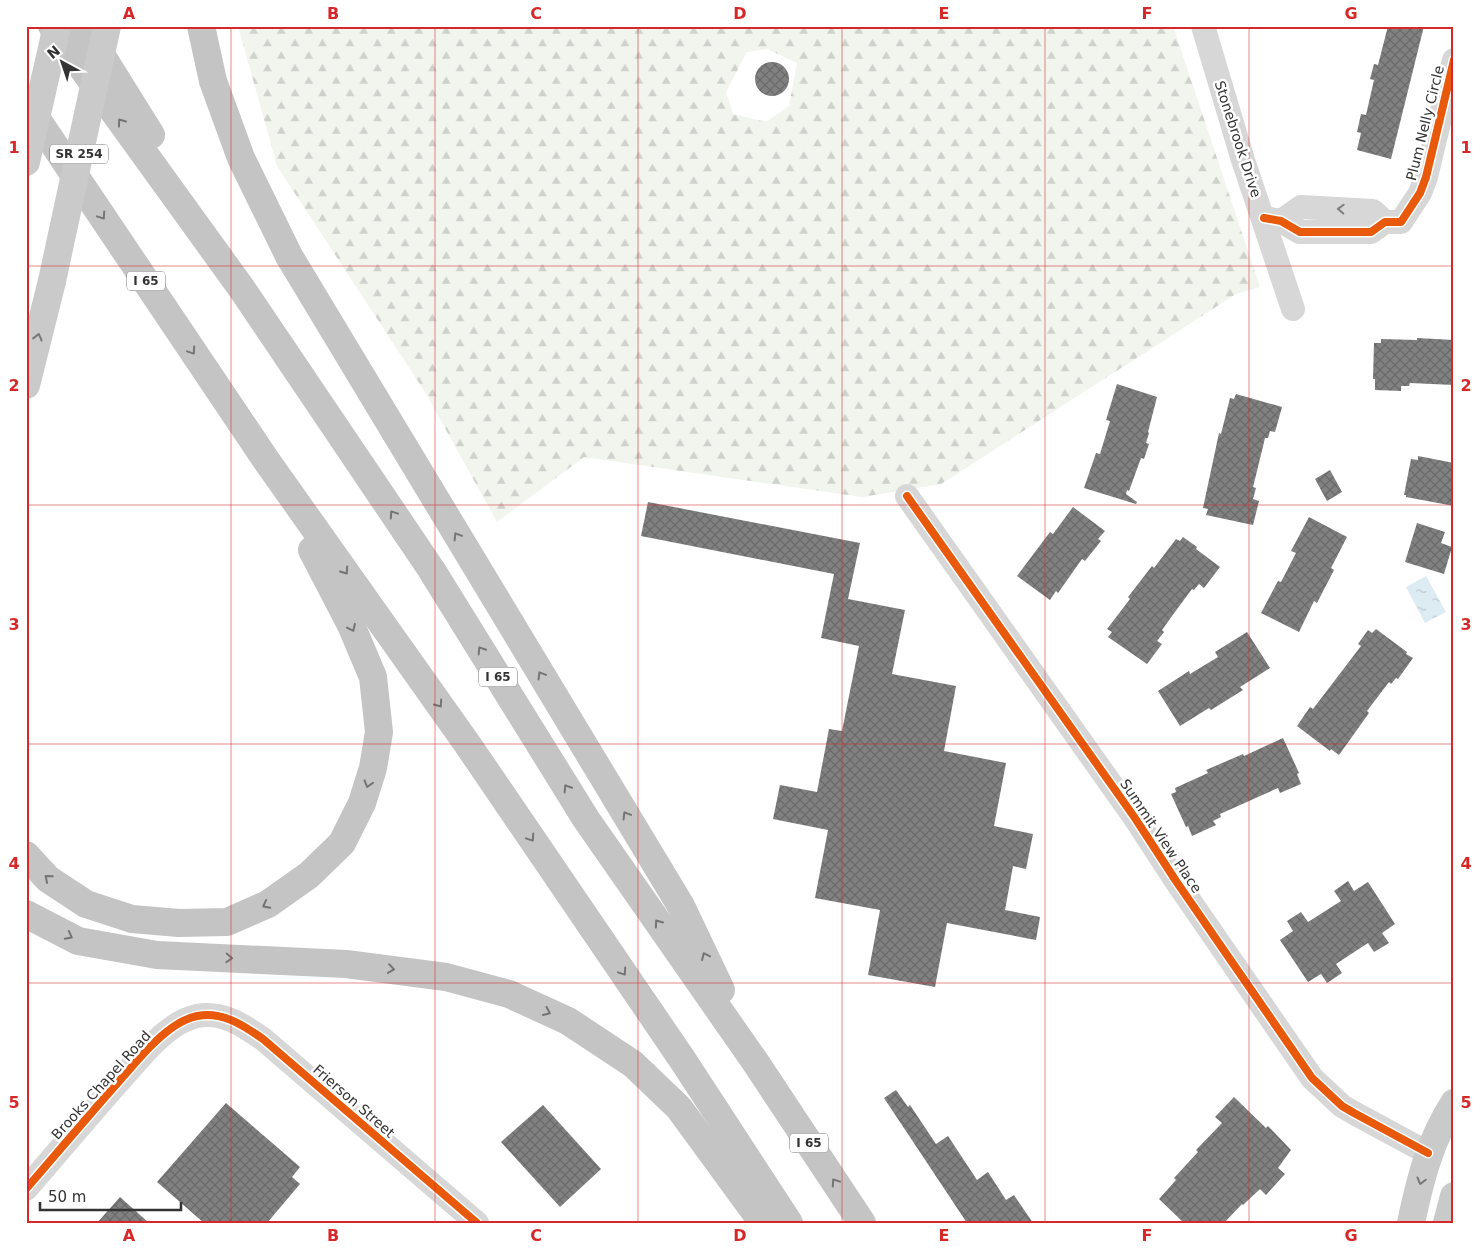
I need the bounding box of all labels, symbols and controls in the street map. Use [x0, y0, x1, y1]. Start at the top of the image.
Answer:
text: A [123, 4, 136, 23]
text: B [327, 4, 339, 23]
text: C [530, 4, 542, 23]
text: D [733, 4, 747, 23]
text: E [939, 4, 949, 23]
text: F [1142, 4, 1152, 23]
text: G [1344, 4, 1358, 23]
north arrow [38, 38, 88, 88]
text: N [44, 42, 63, 62]
street label: Plum Nelly Circle [1403, 64, 1447, 182]
street label: Stonebrook Drive [1212, 79, 1264, 199]
one-way arrow [118, 118, 127, 128]
text: 1 [8, 138, 20, 157]
text: 1 [1460, 138, 1472, 157]
road number: SR 254 [50, 144, 108, 164]
one-way arrow [1337, 204, 1345, 215]
one-way arrow [96, 210, 105, 219]
road number: I 65 [127, 272, 165, 290]
one-way arrow [32, 333, 43, 342]
one-way arrow [186, 346, 196, 355]
text: 2 [8, 376, 20, 395]
text: 2 [1460, 376, 1472, 395]
one-way arrow [390, 510, 399, 519]
one-way arrow [454, 533, 464, 542]
one-way arrow [339, 566, 348, 575]
text: 3 [8, 615, 20, 634]
text: 3 [1460, 615, 1472, 634]
one-way arrow [346, 623, 357, 632]
one-way arrow [478, 647, 488, 656]
road number: I 65 [479, 668, 517, 686]
one-way arrow [538, 672, 548, 681]
one-way arrow [433, 698, 442, 708]
street label: Summit View Place [1117, 776, 1205, 896]
one-way arrow [363, 780, 373, 788]
one-way arrow [564, 784, 574, 793]
one-way arrow [622, 811, 632, 820]
one-way arrow [525, 832, 534, 841]
text: 4 [8, 854, 20, 873]
text: 4 [1460, 854, 1472, 873]
one-way arrow [45, 875, 54, 884]
one-way arrow [262, 898, 271, 908]
one-way arrow [655, 919, 664, 928]
one-way arrow [64, 930, 73, 940]
one-way arrow [701, 952, 711, 961]
one-way arrow [226, 953, 234, 964]
one-way arrow [387, 964, 396, 974]
one-way arrow [617, 966, 626, 976]
one-way arrow [542, 1005, 551, 1016]
street label: Brooks Chapel Road [48, 1028, 154, 1142]
street label: Frierson Street [310, 1061, 398, 1141]
text: 5 [8, 1093, 20, 1112]
text: 5 [1460, 1093, 1472, 1112]
road number: I 65 [790, 1134, 828, 1152]
one-way arrow [1416, 1177, 1426, 1185]
one-way arrow [832, 1178, 841, 1188]
scale bar [40, 1179, 181, 1211]
text: 50 m [48, 1188, 86, 1206]
text: A [123, 1226, 136, 1245]
text: B [327, 1226, 339, 1245]
text: C [530, 1226, 542, 1245]
text: D [733, 1226, 747, 1245]
text: E [939, 1226, 949, 1245]
text: F [1142, 1226, 1152, 1245]
text: G [1344, 1226, 1358, 1245]

